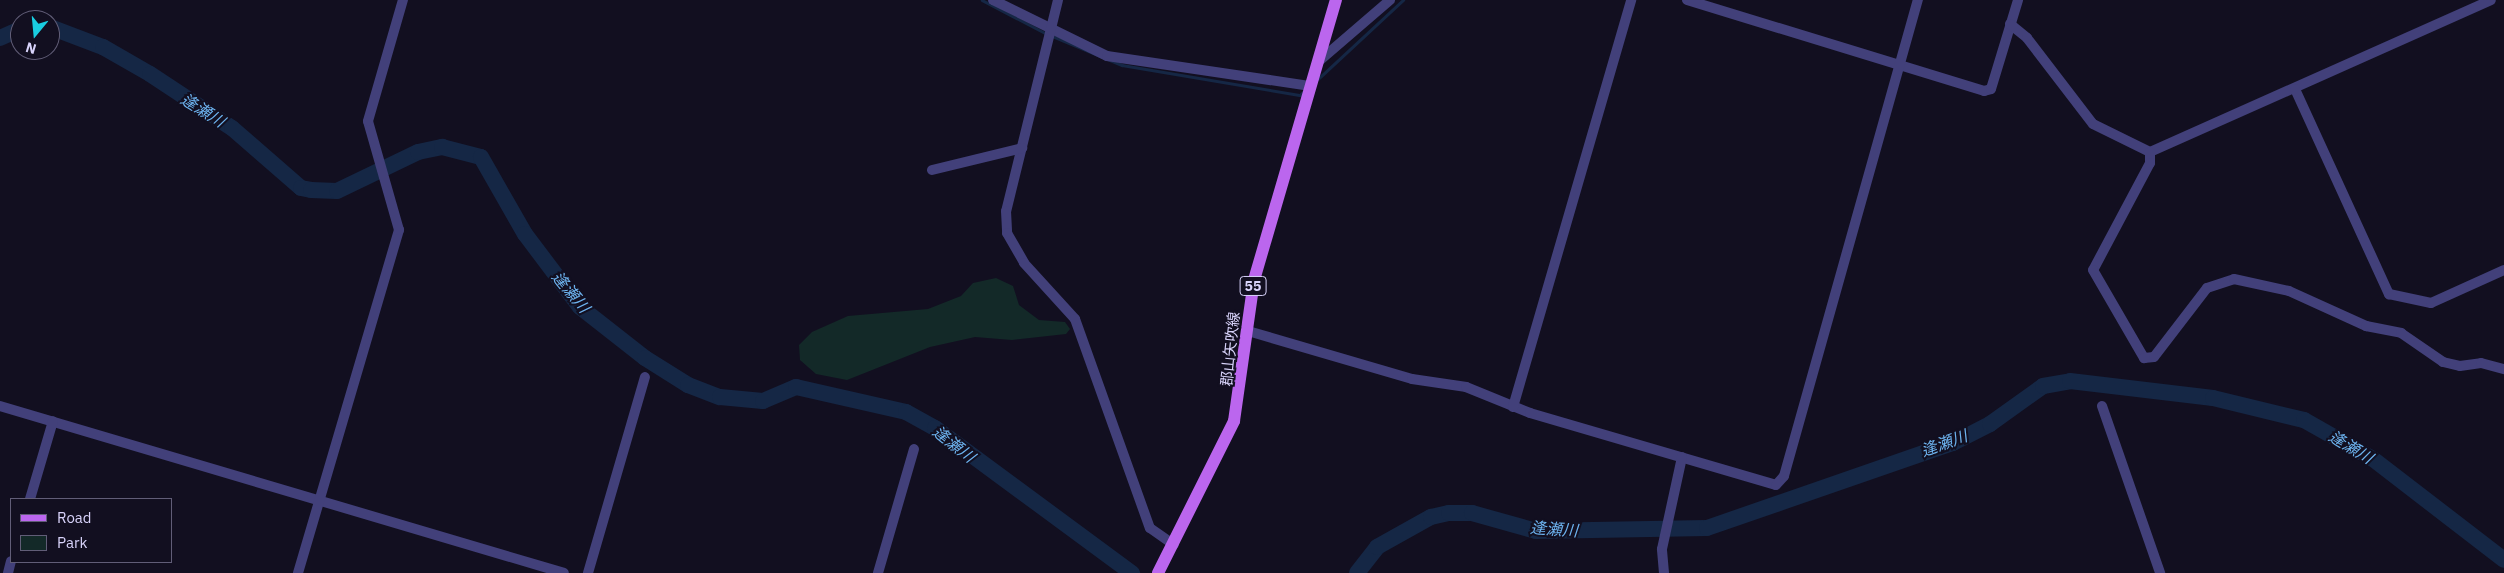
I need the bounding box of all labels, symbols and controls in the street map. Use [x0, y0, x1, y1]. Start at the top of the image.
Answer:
north arrow [10, 10, 60, 60]
text: N [23, 38, 38, 58]
water label: 逢瀬川 [178, 89, 228, 131]
water label: 逢瀬川 [548, 267, 594, 317]
road number: 55 [1239, 274, 1267, 298]
street label: 郡山矢吹線 [1217, 311, 1243, 387]
water label: 逢瀬川 [929, 422, 979, 466]
water label: 逢瀬川 [1918, 426, 1970, 460]
water label: 逢瀬川 [2325, 426, 2377, 468]
legend [10, 498, 172, 563]
text: Road [57, 508, 92, 527]
water label: 逢瀬川 [1529, 518, 1579, 540]
text: Park [57, 533, 87, 552]

